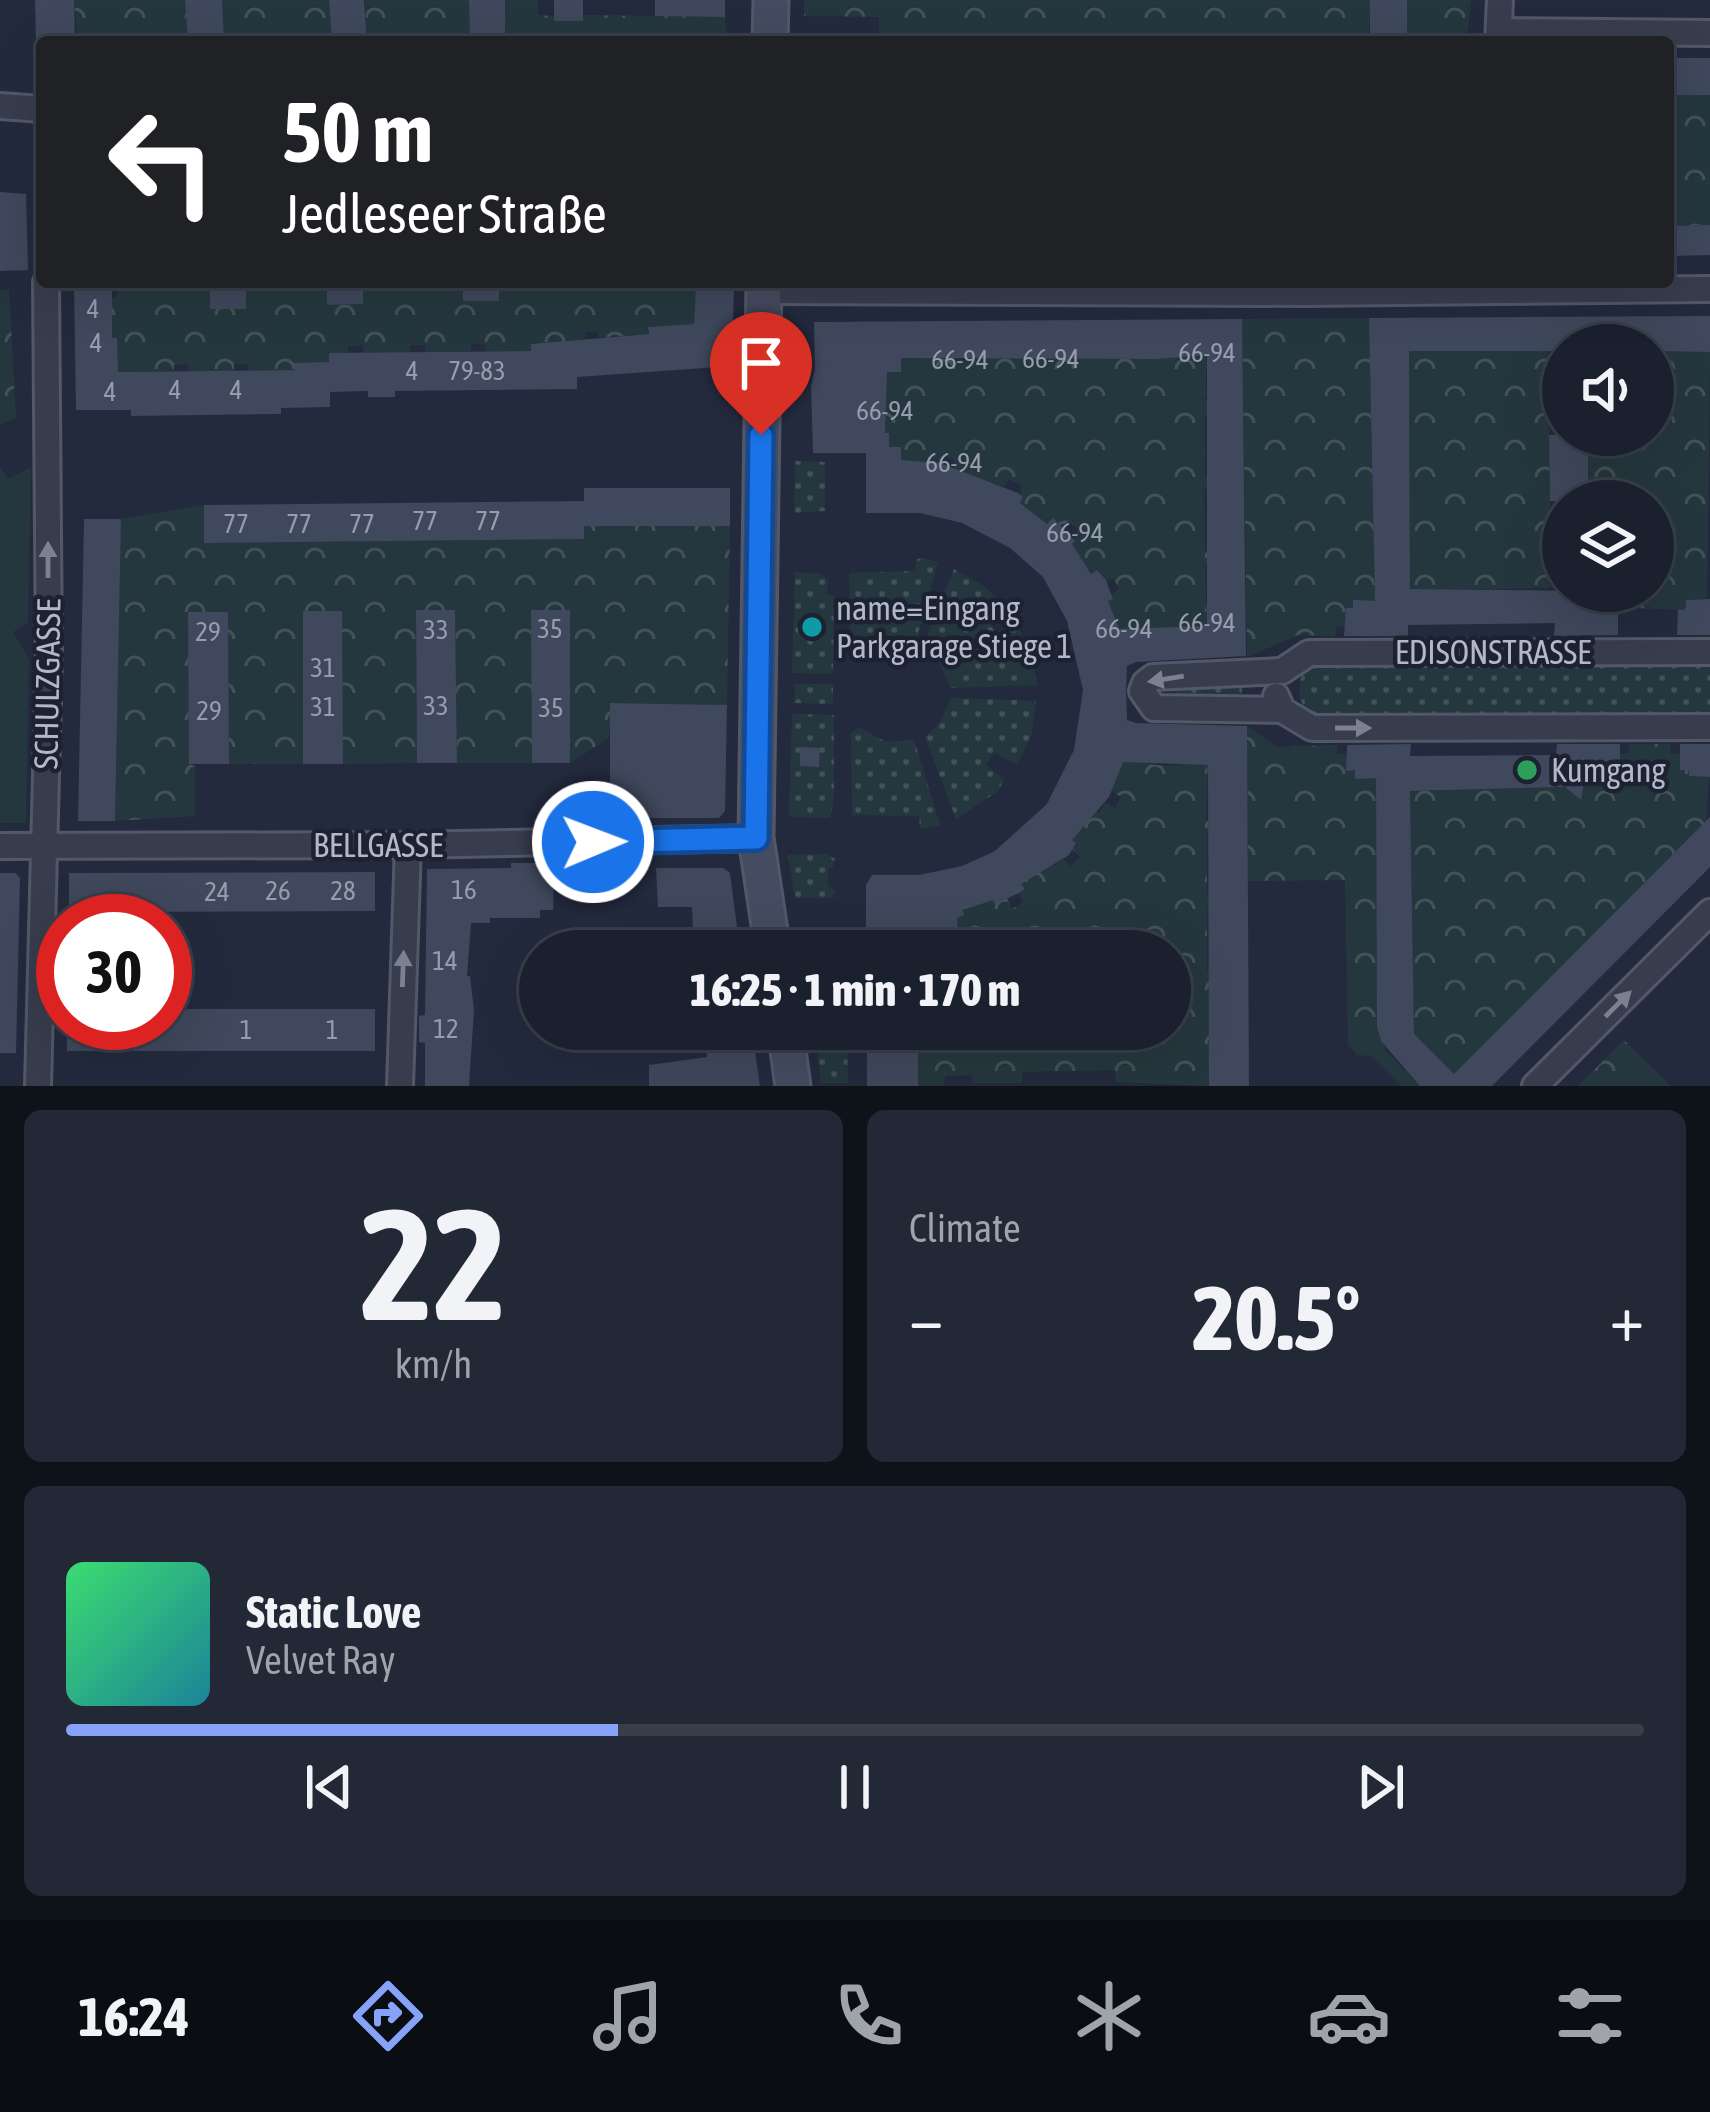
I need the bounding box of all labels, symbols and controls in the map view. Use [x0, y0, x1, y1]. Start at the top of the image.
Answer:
icon: left [84, 84, 240, 240]
text: 50 m [282, 84, 433, 180]
text: Jedleseer Straße [282, 183, 607, 244]
house number: 4 [87, 293, 99, 324]
pin [710, 312, 812, 435]
map controls [1542, 324, 1674, 612]
button: sound [1542, 324, 1674, 456]
house number: 4 [90, 327, 102, 358]
icon: arrive [728, 330, 794, 396]
house number: 66-94 [1178, 337, 1236, 368]
house number: 66-94 [1022, 343, 1080, 374]
house number: 66-94 [931, 344, 989, 375]
house number: 4 [406, 355, 418, 386]
house number: 79-83 [448, 355, 506, 386]
house number: 4 [169, 374, 181, 405]
house number: 4 [230, 374, 242, 405]
house number: 4 [104, 376, 116, 407]
house number: 66-94 [856, 395, 914, 426]
house number: 66-94 [925, 447, 983, 478]
button: layers [1542, 480, 1674, 612]
house number: 77 [412, 505, 438, 536]
house number: 77 [475, 505, 501, 536]
house number: 77 [223, 508, 249, 539]
house number: 77 [286, 508, 312, 539]
house number: 77 [349, 508, 375, 539]
house number: 66-94 [1046, 517, 1104, 548]
one-way arrow [39, 540, 58, 578]
place label: name=Eingang Parkgarage Stiege 1 [836, 589, 1072, 665]
street label: SCHULZGASSE [27, 598, 67, 770]
house number: 66-94 [1178, 607, 1236, 638]
house number: 35 [537, 613, 563, 644]
house number: 66-94 [1095, 613, 1153, 644]
house number: 33 [423, 614, 449, 645]
marker: name=Eingang Parkgarage Stiege 1 [799, 614, 825, 640]
house number: 29 [195, 616, 221, 647]
street label: EDISONSTRASSE [1395, 633, 1591, 671]
house number: 31 [310, 652, 336, 683]
one-way arrow [1147, 670, 1184, 689]
house number: 33 [423, 690, 449, 721]
house number: 31 [310, 691, 336, 722]
house number: 35 [538, 692, 564, 723]
house number: 29 [196, 695, 222, 726]
one-way arrow [1335, 718, 1373, 738]
place label: Kumgang [1551, 751, 1666, 789]
marker: Kumgang [1514, 757, 1540, 783]
position arrow [530, 779, 656, 905]
street label: BELLGASSE [313, 826, 443, 864]
house number: 16 [451, 874, 477, 905]
house number: 26 [265, 875, 291, 906]
house number: 28 [330, 875, 356, 906]
house number: 24 [204, 876, 230, 907]
speed limit sign: 30 [36, 894, 192, 1050]
house number: 14 [432, 945, 458, 976]
one-way arrow [394, 949, 413, 987]
text: 16:25 · 1 min · 170 m [690, 964, 1020, 1016]
one-way arrow [1603, 990, 1632, 1018]
house number: 12 [433, 1013, 459, 1044]
house number: 1 [240, 1014, 252, 1045]
house number: 1 [326, 1014, 338, 1045]
text: 22 [360, 1174, 507, 1353]
text: Climate [909, 1206, 1021, 1250]
text: 20.5° [1193, 1266, 1360, 1369]
text: − [909, 1279, 943, 1355]
text: + [1610, 1279, 1644, 1355]
text: km/h [395, 1342, 472, 1386]
text: Static Love [246, 1586, 422, 1638]
text: Velvet Ray [246, 1638, 395, 1682]
icon: previous [296, 1754, 362, 1820]
icon: pause [822, 1754, 888, 1820]
icon: next [1348, 1754, 1414, 1820]
icon: directions [346, 1974, 430, 2058]
icon: music [586, 1974, 670, 2058]
icon: phone [827, 1974, 911, 2058]
icon: climate [1067, 1974, 1151, 2058]
icon: car [1307, 1974, 1391, 2058]
icon: filters [1548, 1974, 1632, 2058]
text: 16:24 [78, 1986, 189, 2047]

